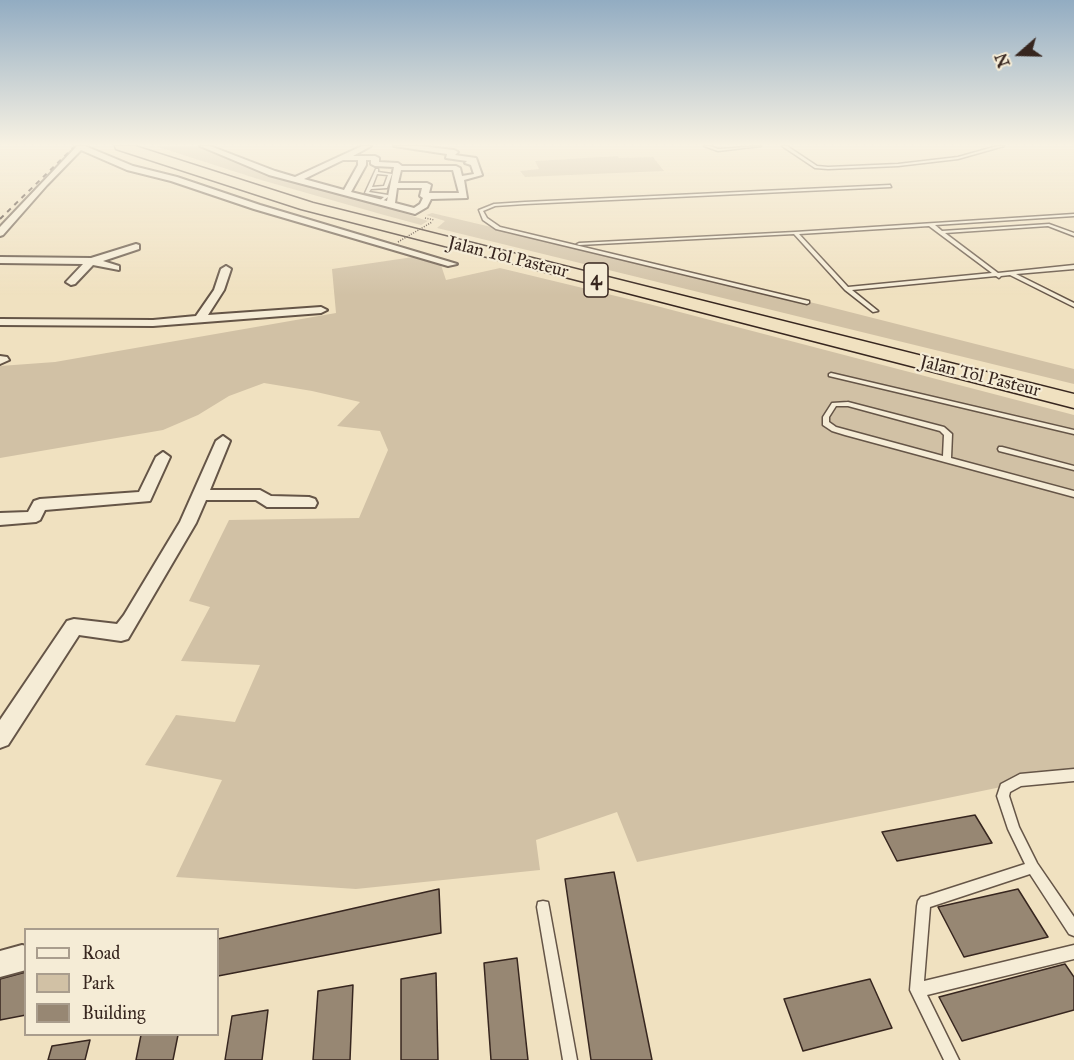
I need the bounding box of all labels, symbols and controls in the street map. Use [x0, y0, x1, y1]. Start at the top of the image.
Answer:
north arrow [990, 24, 1050, 84]
text: N [991, 51, 1014, 70]
street label: Jalan Tol Pasteur [445, 233, 571, 283]
road number: 4 [584, 263, 608, 297]
street label: Jalan Tol Pasteur [917, 352, 1043, 402]
legend [24, 928, 219, 1036]
text: Road [82, 942, 120, 964]
text: Park [82, 972, 115, 994]
text: Building [82, 1002, 145, 1024]

